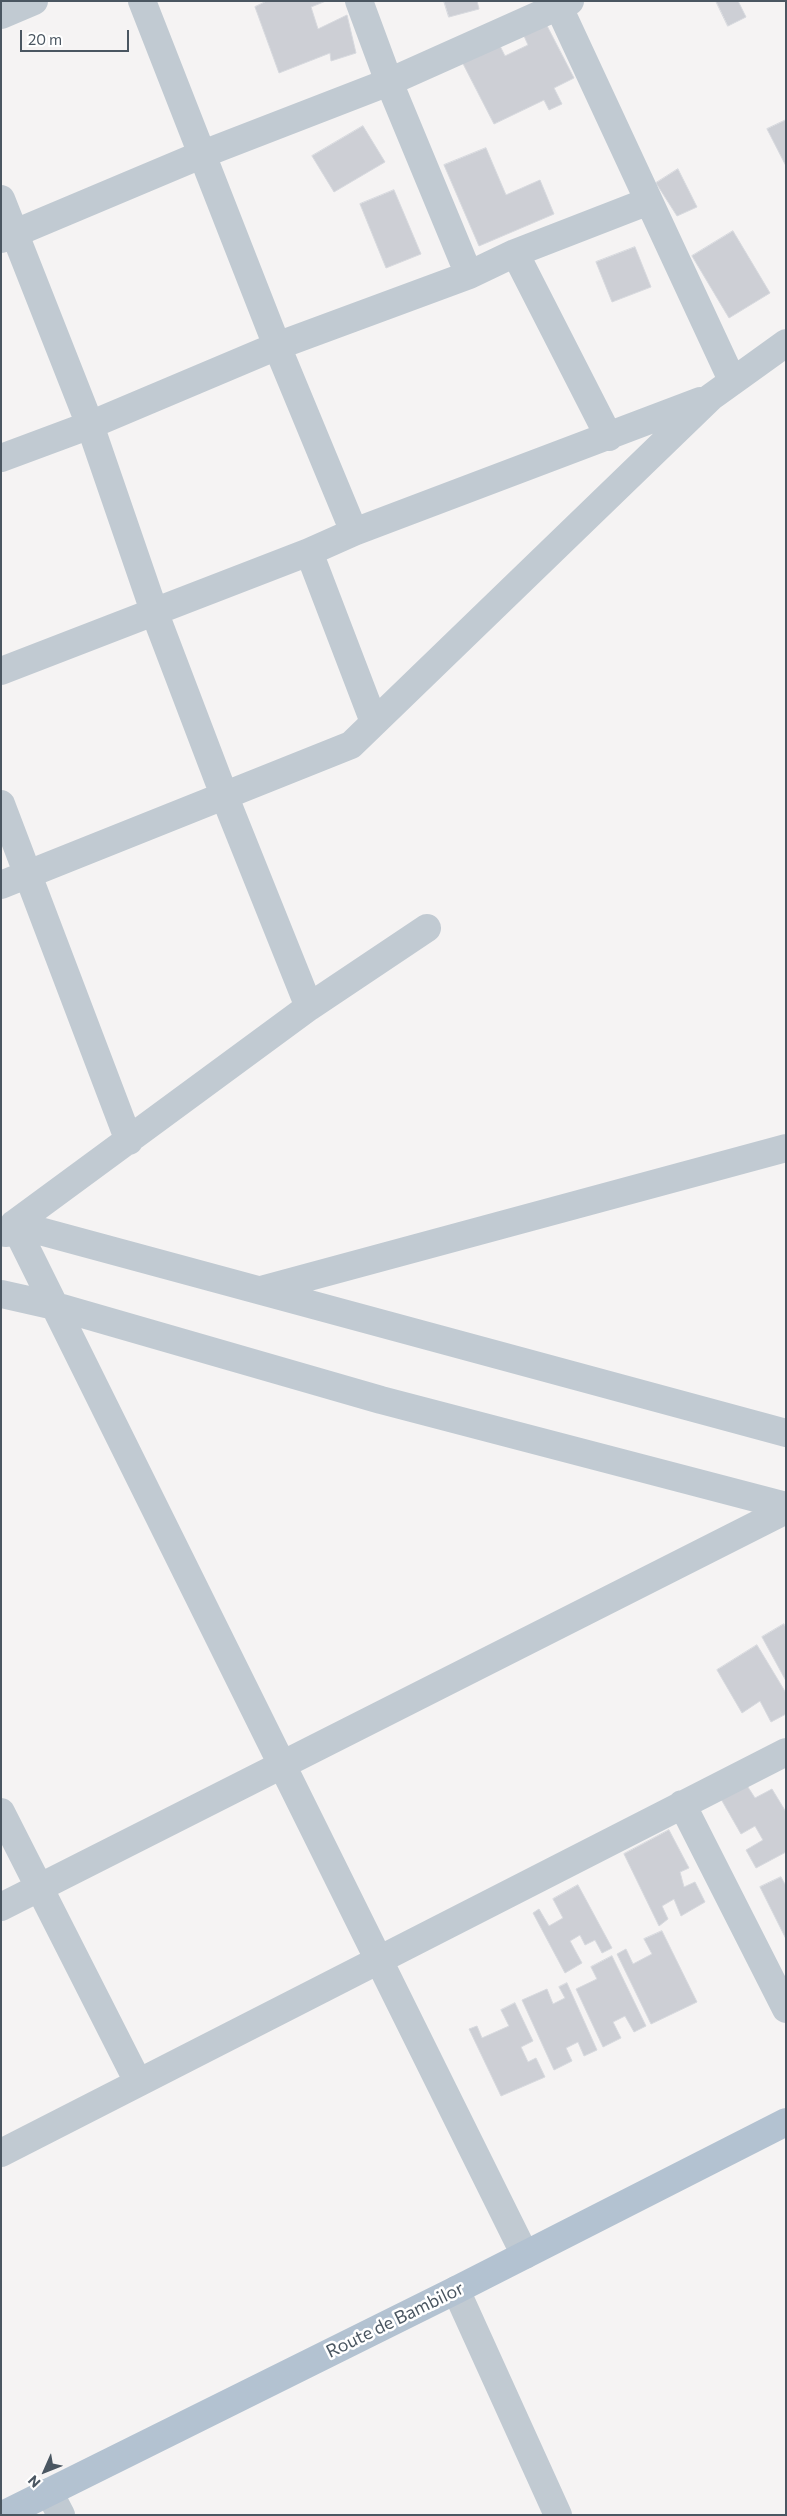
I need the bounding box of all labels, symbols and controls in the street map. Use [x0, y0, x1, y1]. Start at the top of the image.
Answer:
scale bar [22, 20, 131, 52]
text: 20 m [28, 30, 62, 48]
street label: Route de Bambilor [323, 2277, 467, 2363]
north arrow [20, 2446, 70, 2496]
text: N [24, 2472, 44, 2491]

